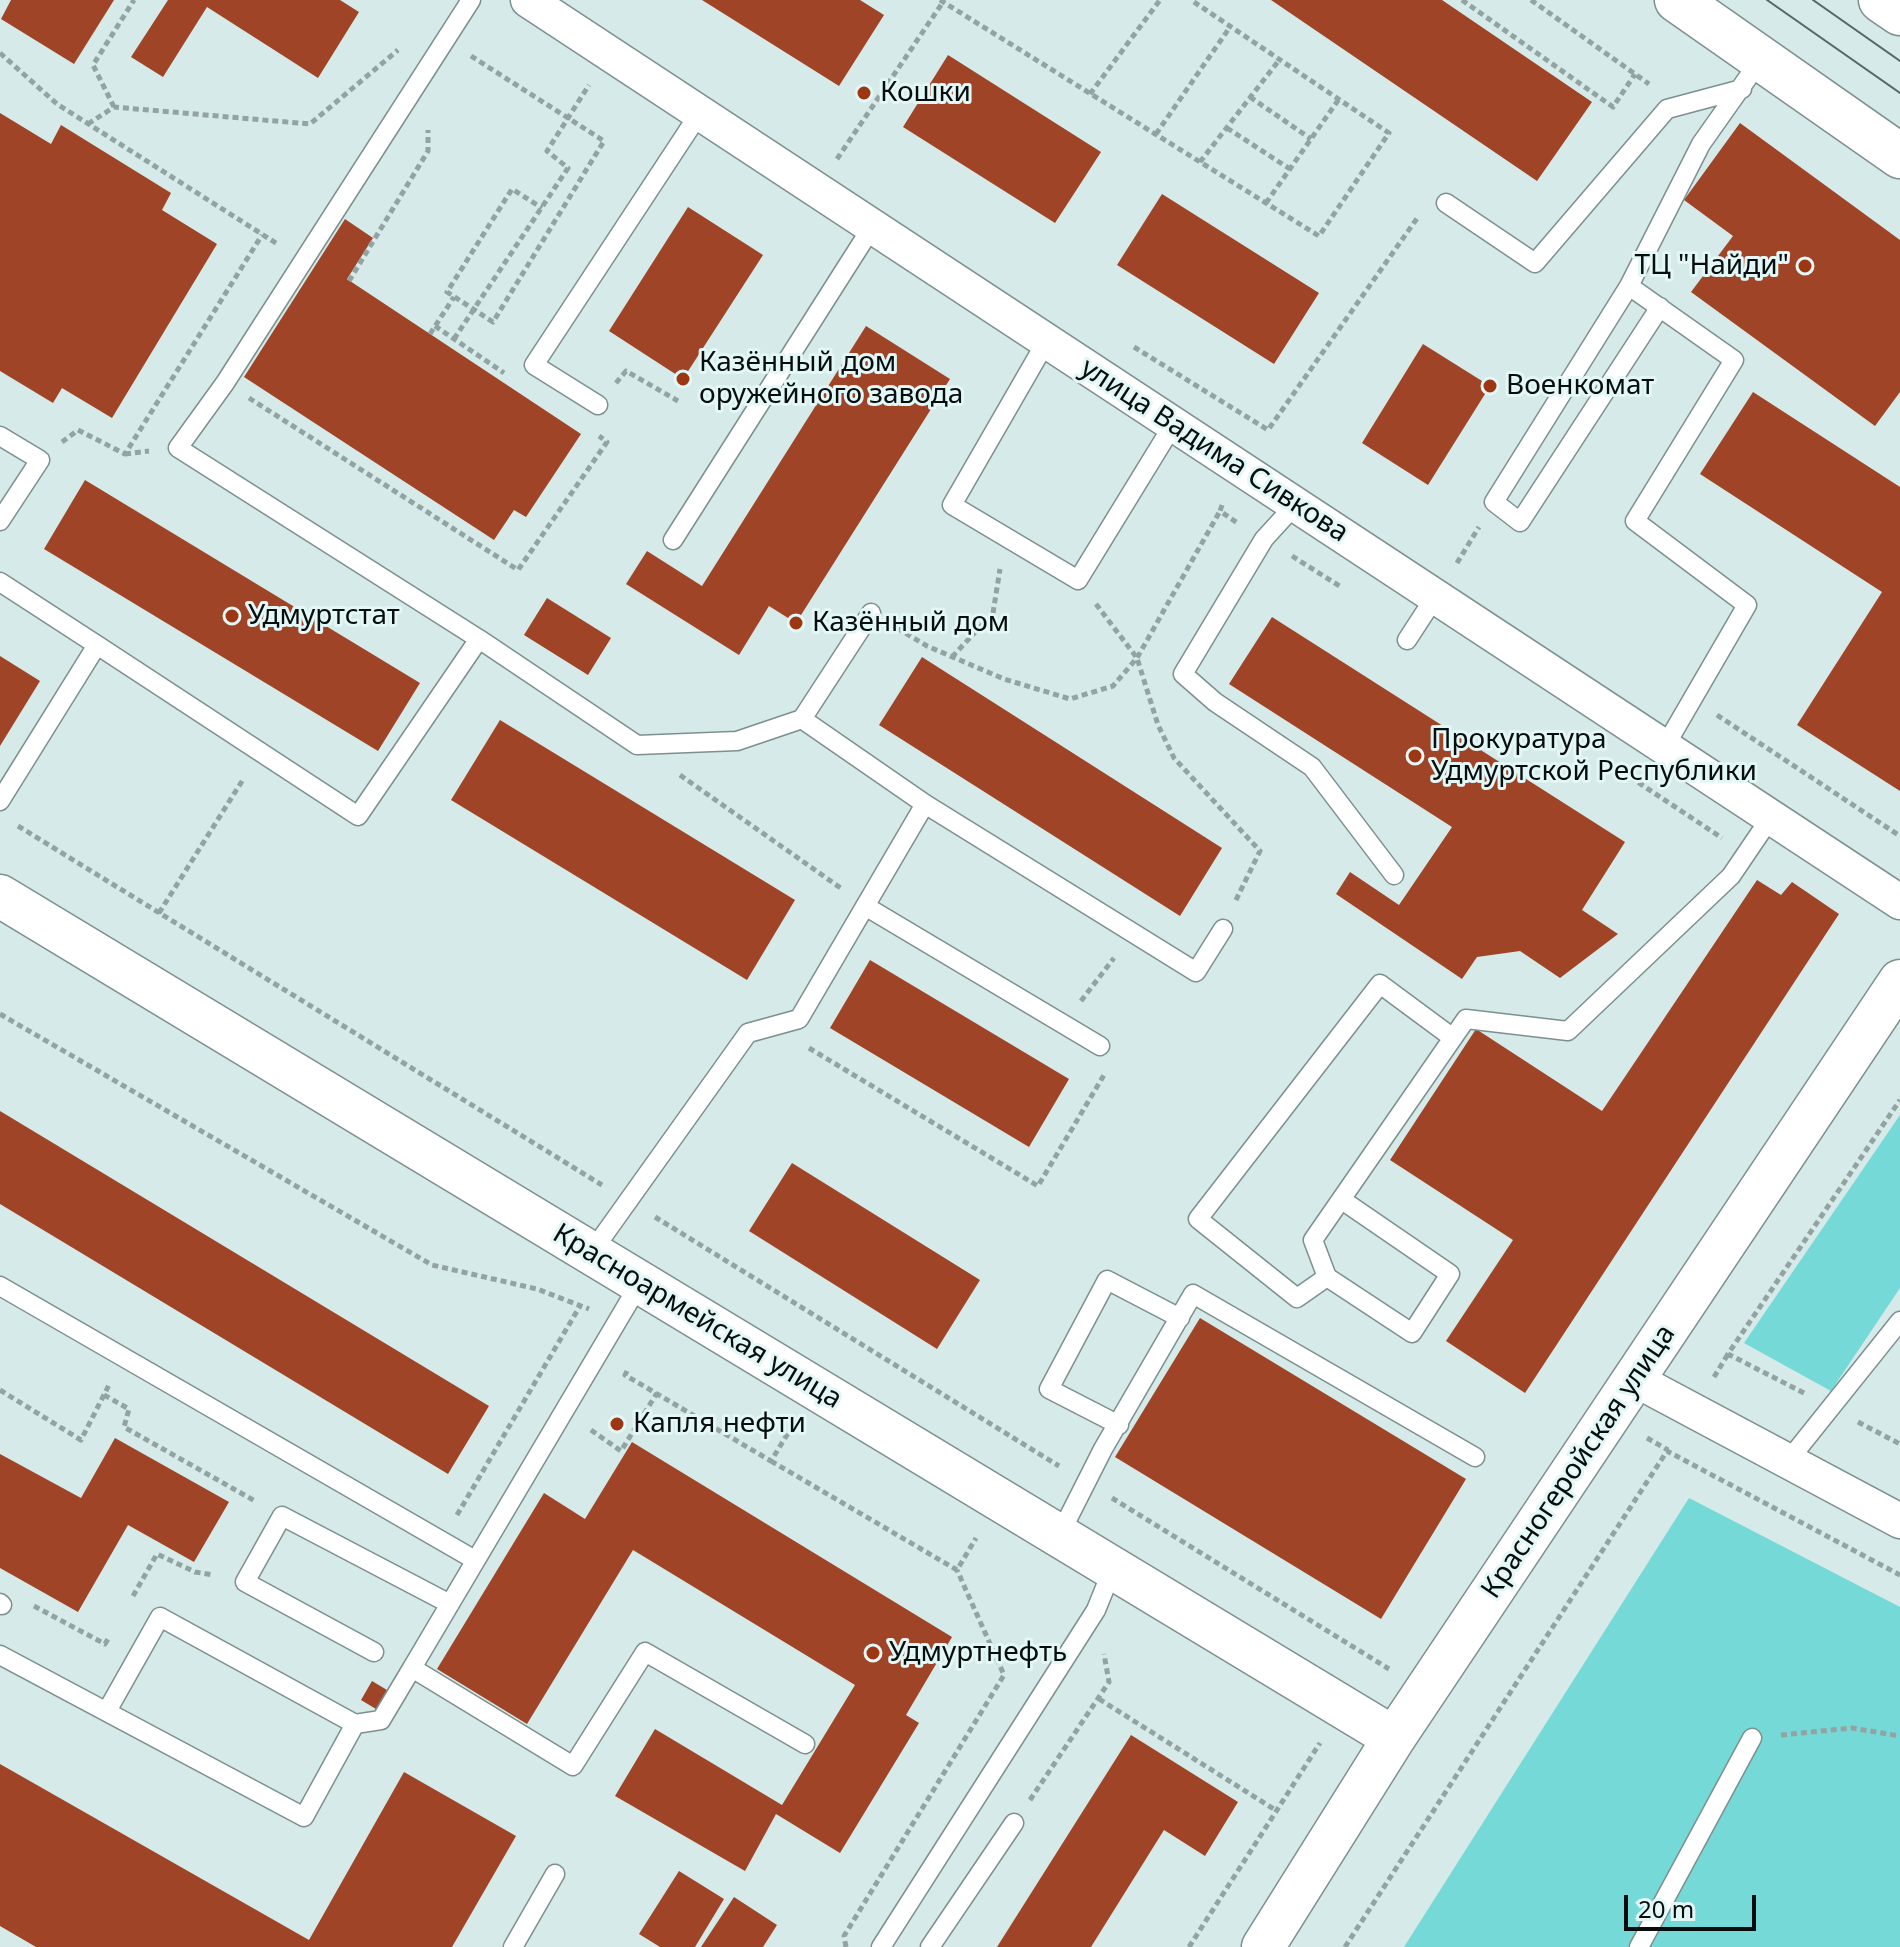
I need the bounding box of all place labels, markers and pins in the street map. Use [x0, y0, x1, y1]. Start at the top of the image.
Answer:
place label: Кошки [880, 76, 971, 110]
marker: Кошки [855, 84, 873, 102]
place label: ТЦ "Найди" [1634, 249, 1789, 283]
marker: ТЦ "Найди" [1796, 257, 1814, 275]
place label: Казённый дом оружейного завода [699, 346, 963, 412]
place label: Военкомат [1506, 369, 1654, 403]
marker: Казённый дом оружейного завода [674, 370, 692, 388]
marker: Военкомат [1481, 377, 1499, 395]
place label: Удмуртстат [248, 599, 400, 633]
place label: Казённый дом [812, 606, 1009, 640]
marker: Удмуртстат [223, 607, 241, 625]
marker: Казённый дом [787, 614, 805, 632]
place label: Прокуратура Удмуртской Республики [1431, 723, 1757, 789]
marker: Прокуратура Удмуртской Республики [1406, 747, 1424, 765]
place label: Капля нефти [633, 1407, 806, 1441]
marker: Капля нефти [608, 1415, 626, 1433]
place label: Удмуртнефть [889, 1636, 1067, 1670]
marker: Удмуртнефть [864, 1644, 882, 1662]

